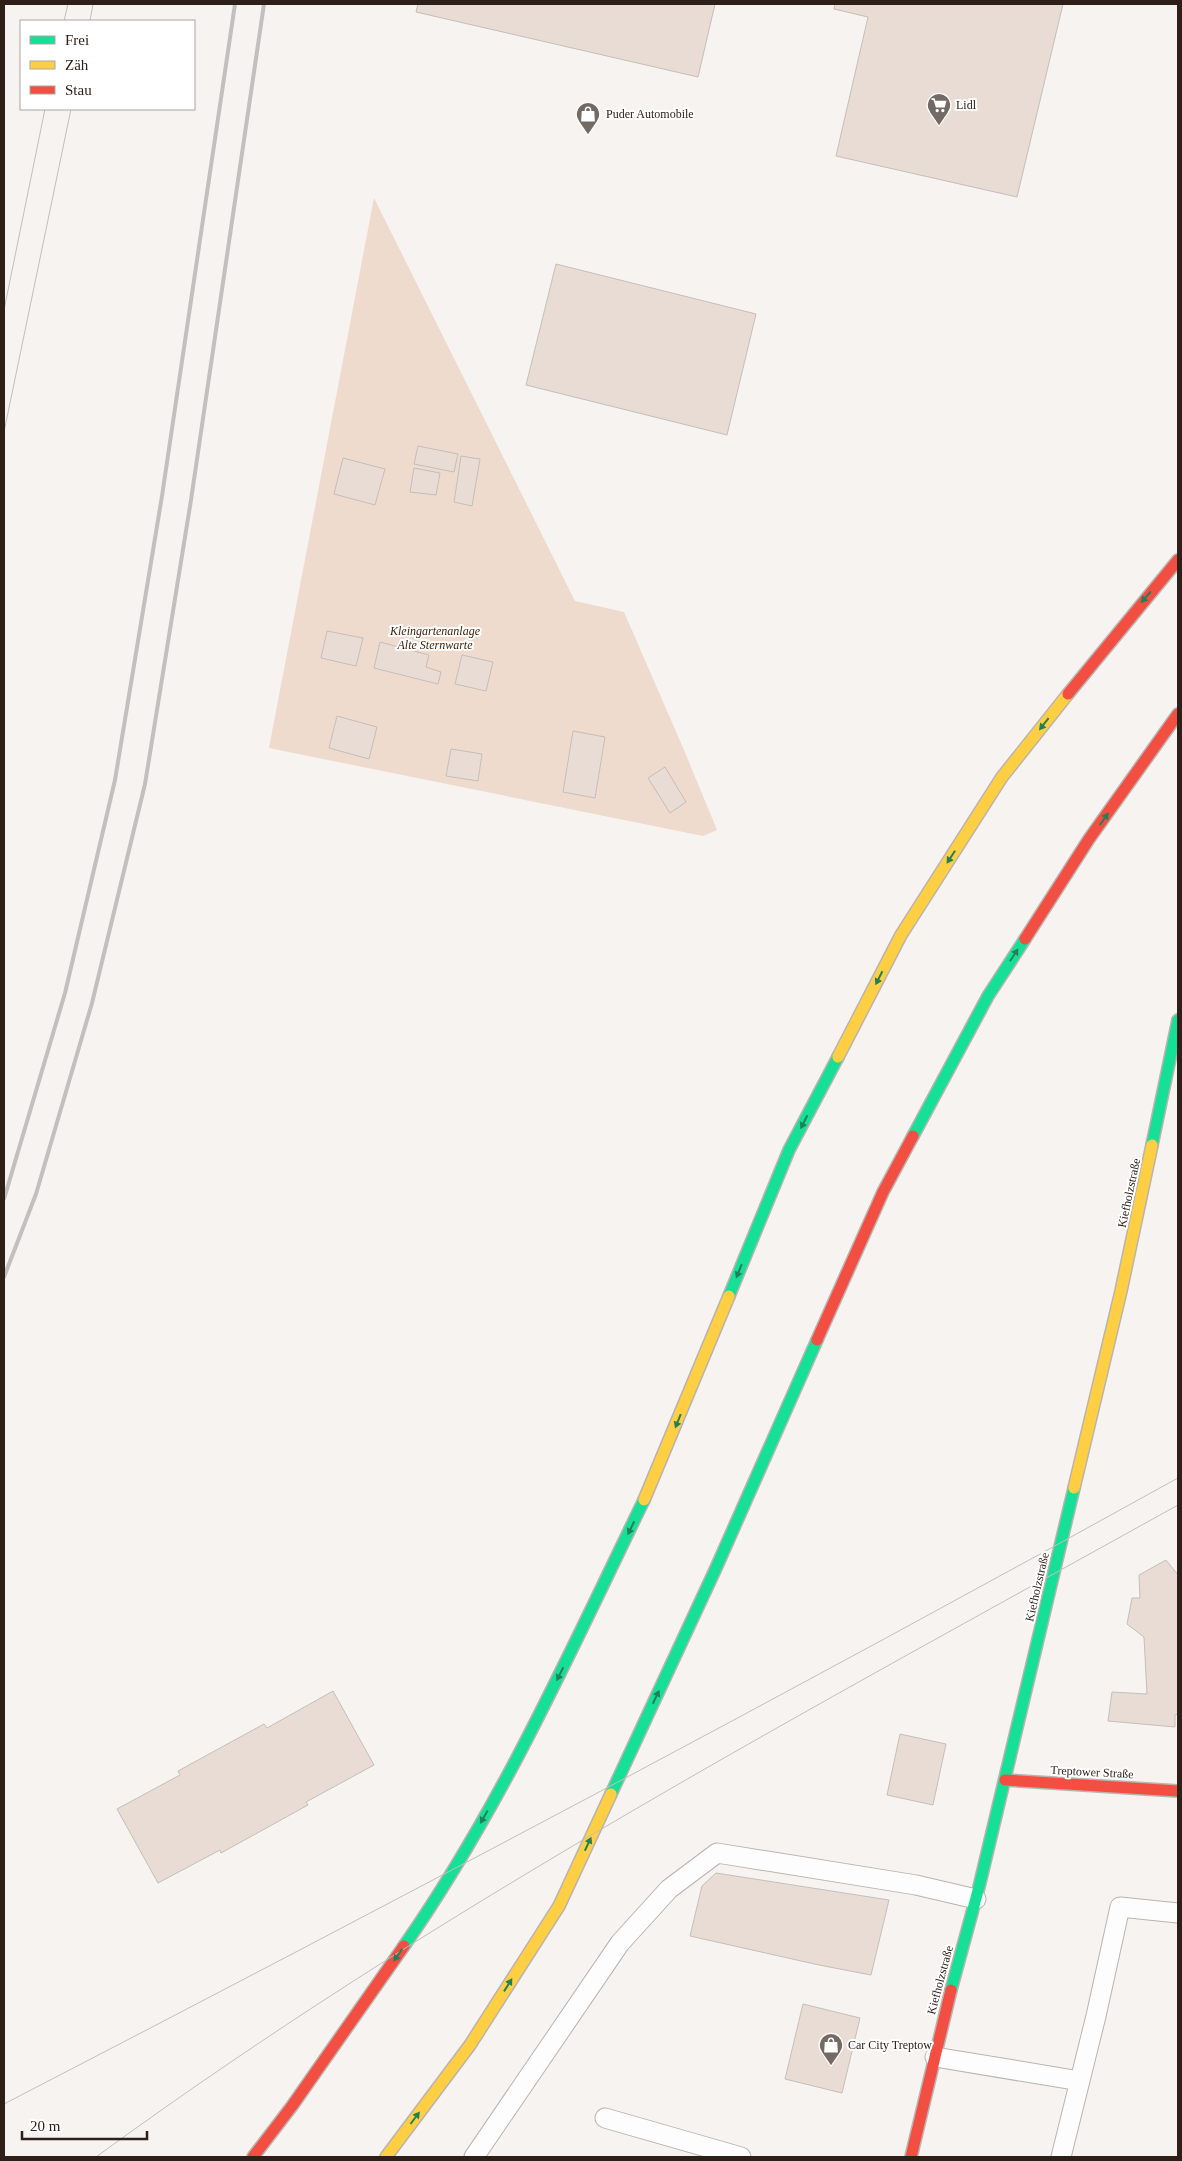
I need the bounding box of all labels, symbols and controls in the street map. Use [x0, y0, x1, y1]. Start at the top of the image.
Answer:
legend [20, 20, 195, 110]
text: Frei [65, 32, 89, 48]
text: Zäh [65, 57, 89, 73]
text: Stau [65, 82, 92, 98]
supermarket icon: Lidl [926, 92, 952, 126]
place label: Lidl [956, 98, 977, 112]
shop icon: Puder Automobile [575, 101, 601, 135]
place label: Puder Automobile [606, 107, 694, 121]
one-way arrow [1140, 591, 1152, 603]
park label: Kleingartenanlage Alte Sternwarte [389, 624, 481, 652]
one-way arrow [1039, 717, 1050, 730]
one-way arrow [1099, 812, 1109, 826]
one-way arrow [946, 850, 956, 863]
one-way arrow [1009, 948, 1019, 961]
one-way arrow [875, 971, 883, 985]
one-way arrow [800, 1115, 808, 1129]
street label: Kiefholzstraße [1115, 1157, 1143, 1229]
one-way arrow [735, 1264, 743, 1278]
one-way arrow [673, 1414, 681, 1429]
one-way arrow [627, 1521, 635, 1535]
street label: Kiefholzstraße [1022, 1551, 1052, 1623]
one-way arrow [556, 1667, 564, 1681]
one-way arrow [653, 1690, 661, 1704]
street label: Treptower Straße [1050, 1763, 1134, 1781]
one-way arrow [479, 1811, 488, 1824]
one-way arrow [584, 1837, 592, 1851]
street label: Kiefholzstraße [924, 1944, 956, 2016]
one-way arrow [393, 1948, 403, 1962]
one-way arrow [504, 1979, 513, 1992]
shop icon: Car City Treptow [818, 2032, 844, 2066]
place label: Car City Treptow [848, 2038, 932, 2052]
scale bar [22, 2108, 148, 2140]
one-way arrow [410, 2111, 420, 2125]
text: 20 m [30, 2118, 61, 2134]

